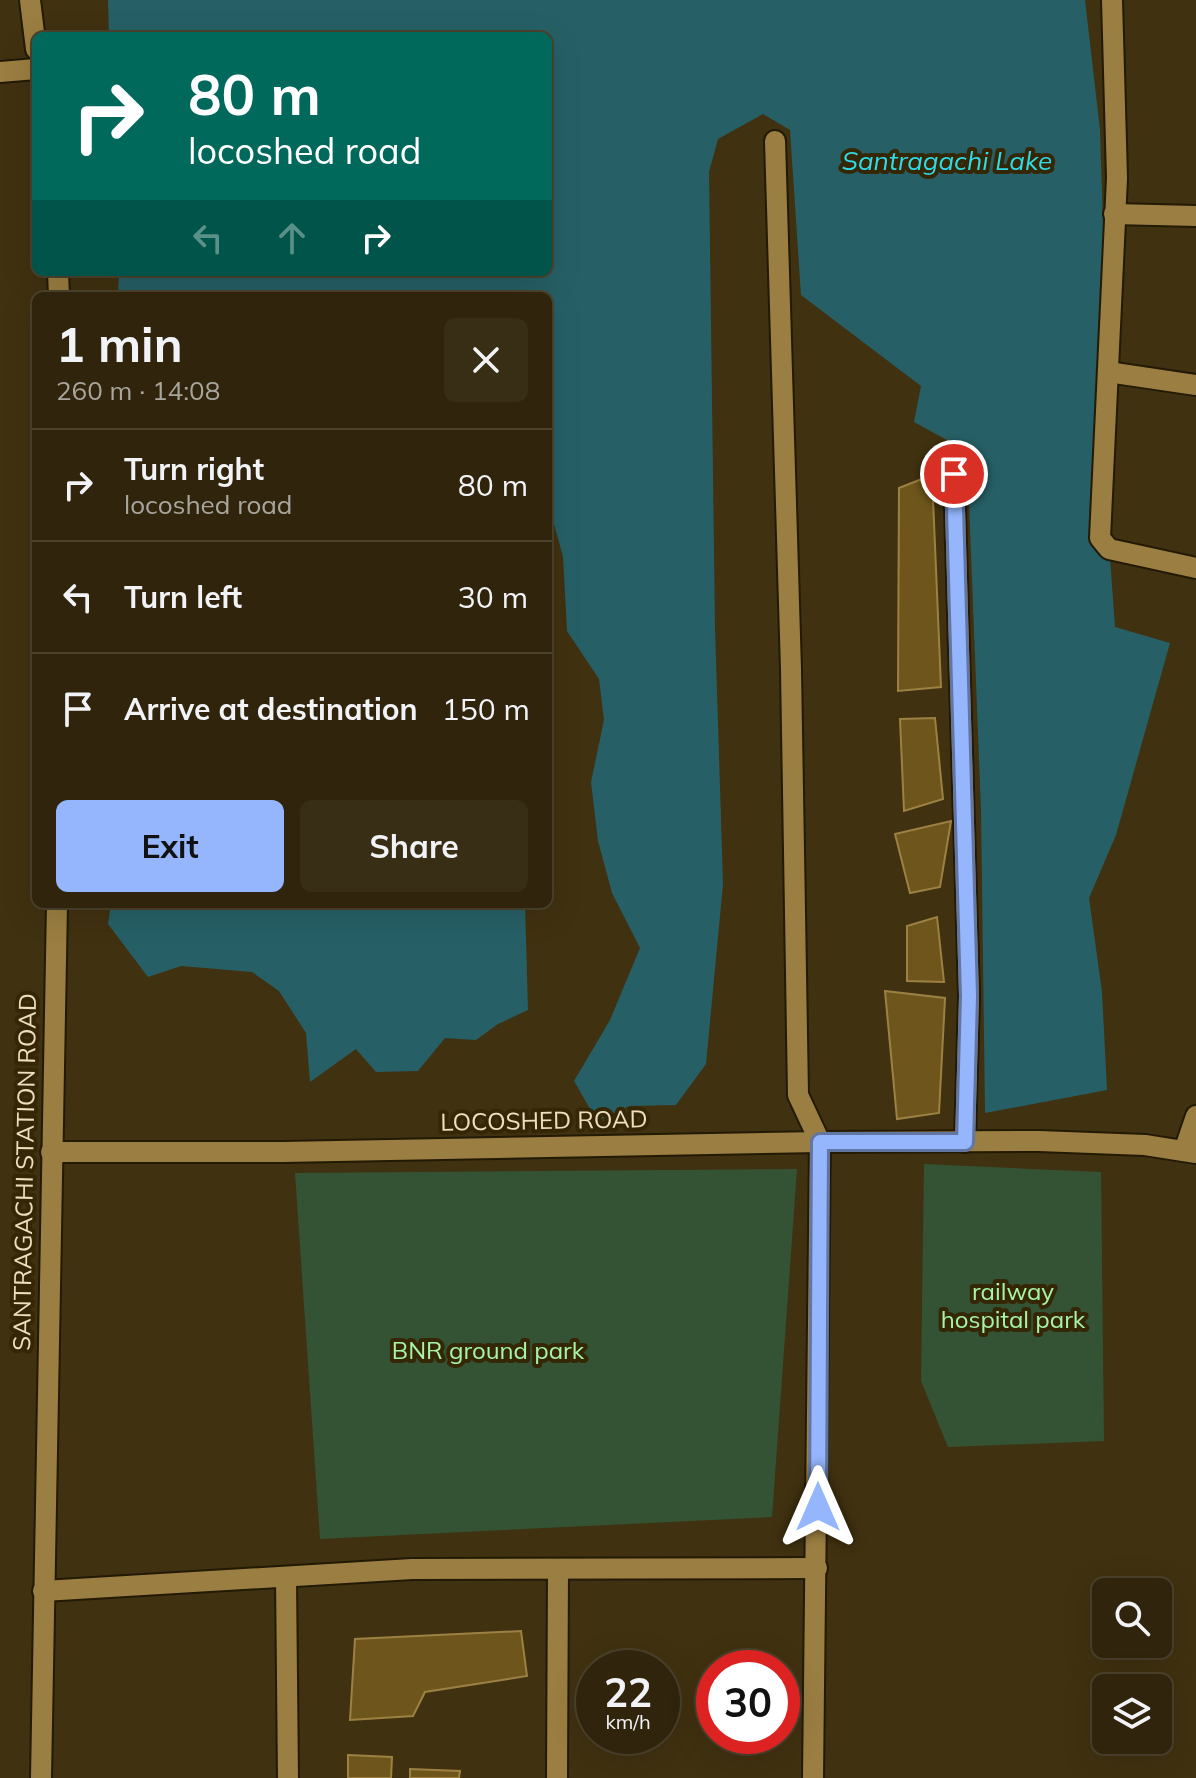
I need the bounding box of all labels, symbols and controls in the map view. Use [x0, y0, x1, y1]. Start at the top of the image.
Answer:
text: 80 m [188, 59, 321, 129]
icon: right [56, 64, 160, 168]
text: locoshed road [188, 128, 421, 173]
water label: Santragachi Lake [842, 144, 1052, 177]
icon: left [186, 216, 230, 260]
icon: ahead [270, 216, 314, 260]
icon: right [354, 216, 398, 260]
text: 1 min [56, 314, 183, 374]
button: close [444, 318, 528, 402]
text: 260 m · 14:08 [56, 374, 220, 407]
pin [920, 440, 988, 508]
text: Turn right [124, 450, 264, 488]
icon: arrive [932, 452, 976, 496]
icon: right [56, 463, 100, 507]
text: 80 m [458, 466, 528, 504]
text: locoshed road [124, 488, 292, 521]
icon: left [56, 575, 100, 619]
text: Turn left [124, 578, 242, 616]
text: 30 m [458, 578, 528, 616]
icon: arrive [56, 687, 100, 731]
text: Arrive at destination [124, 690, 418, 728]
text: 150 m [442, 690, 530, 728]
button: Exit [56, 800, 284, 892]
button: Share [300, 800, 528, 892]
street label: SANTRAGACHI STATION ROAD [6, 993, 42, 1351]
street label: LOCOSHED ROAD [440, 1103, 648, 1137]
park label: railway hospital park [941, 1276, 1086, 1334]
park label: BNR ground park [392, 1335, 585, 1365]
position arrow [776, 1465, 860, 1549]
map controls [1092, 1578, 1172, 1754]
button: search [1092, 1578, 1172, 1658]
speed limit sign: 30 [696, 1650, 800, 1754]
text: 22 [604, 1667, 652, 1717]
button: layers [1092, 1674, 1172, 1754]
text: km/h [605, 1709, 651, 1734]

